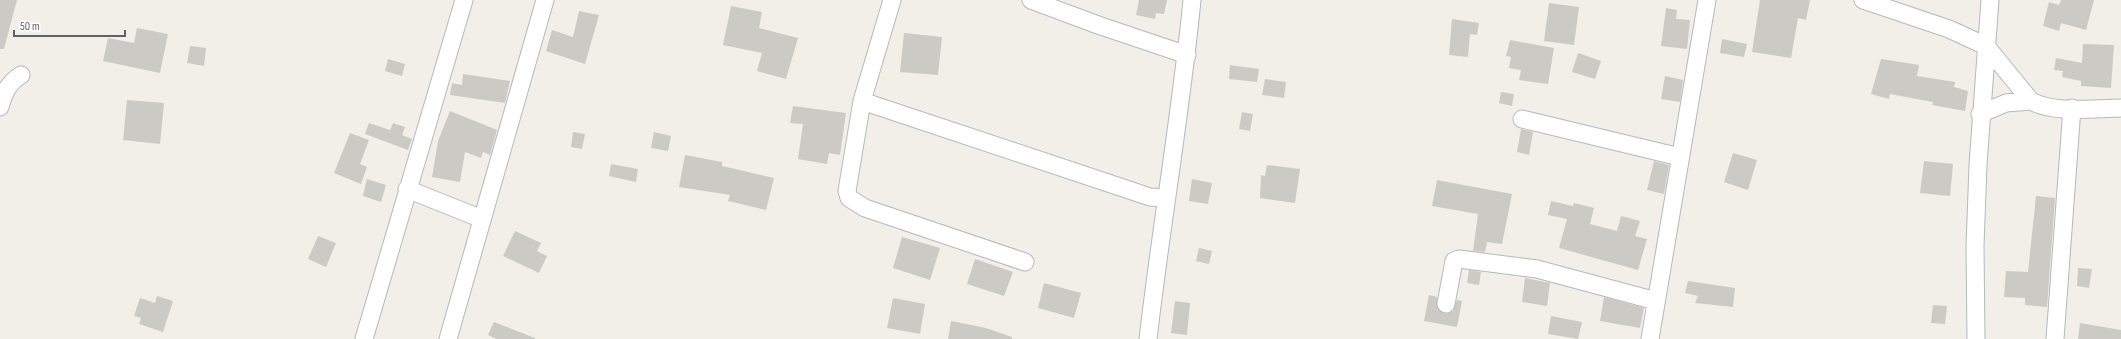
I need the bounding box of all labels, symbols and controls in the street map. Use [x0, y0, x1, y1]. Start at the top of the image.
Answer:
scale bar [14, 12, 125, 38]
text: 50 m [20, 19, 40, 34]

